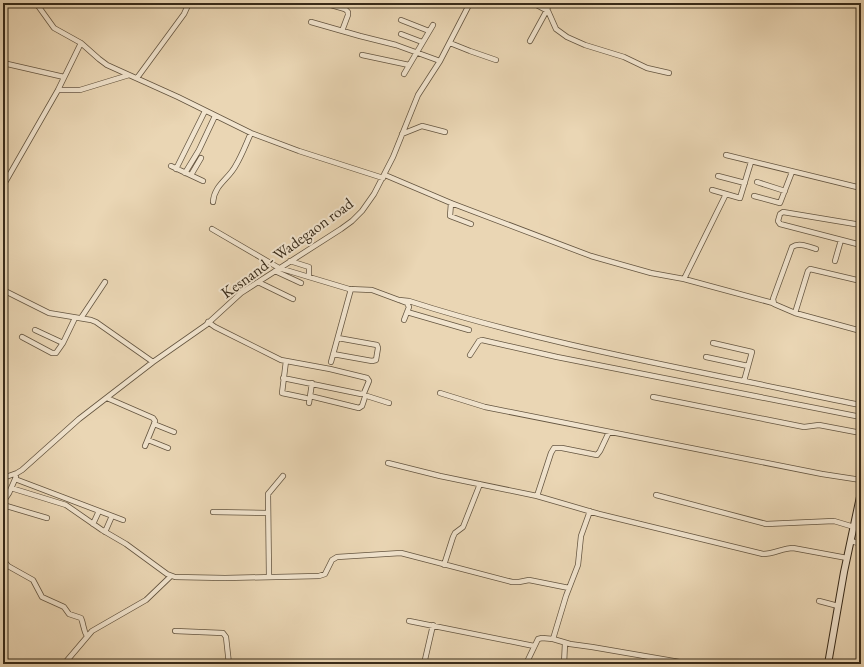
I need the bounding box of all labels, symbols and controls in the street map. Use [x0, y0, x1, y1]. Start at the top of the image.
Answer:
street label: Kesnand - Wadegaon road [217, 192, 358, 303]

